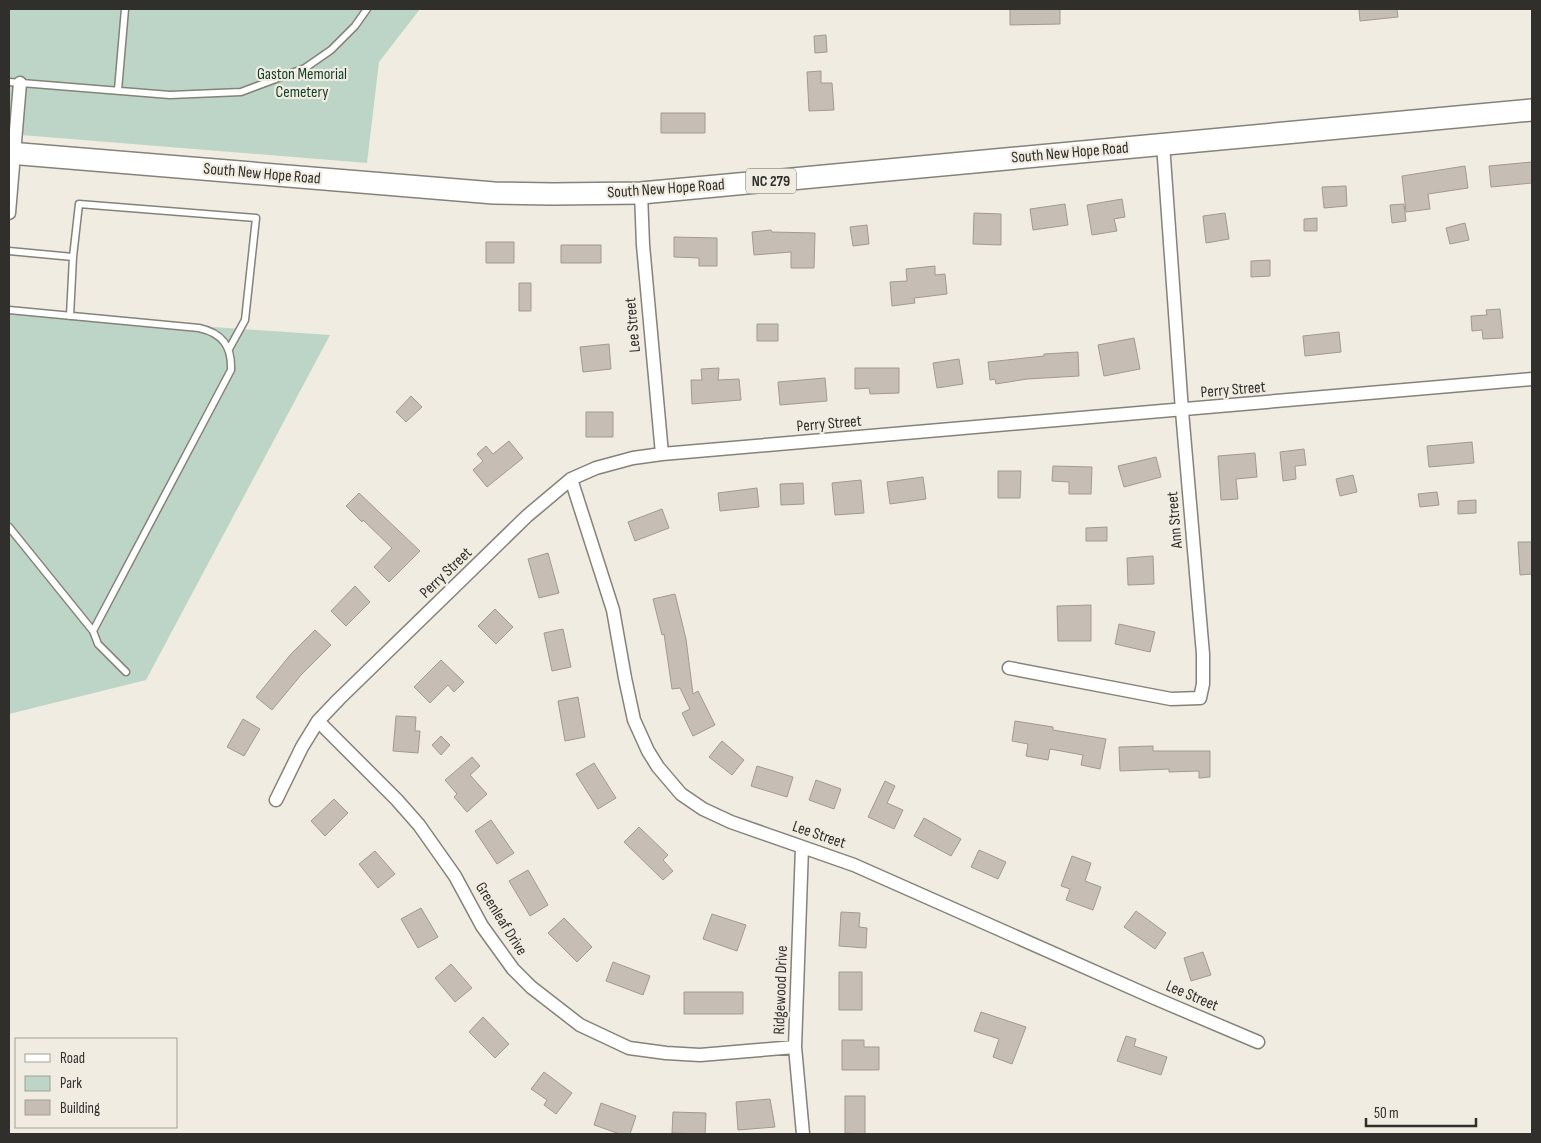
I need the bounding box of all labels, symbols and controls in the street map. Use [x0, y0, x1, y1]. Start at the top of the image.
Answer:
park label: Gaston Memorial Cemetery [257, 65, 347, 102]
street label: South New Hope Road [1011, 138, 1129, 168]
street label: South New Hope Road [203, 159, 321, 189]
road number: NC 279 [746, 168, 796, 194]
street label: South New Hope Road [607, 175, 725, 203]
street label: Lee Street [621, 297, 645, 353]
street label: Perry Street [1200, 378, 1266, 402]
street label: Perry Street [796, 412, 862, 436]
street label: Ann Street [1163, 491, 1187, 550]
street label: Perry Street [416, 544, 476, 602]
street label: Lee Street [790, 817, 848, 853]
street label: Greenleaf Drive [471, 879, 531, 959]
street label: Ridgewood Drive [770, 945, 792, 1035]
street label: Lee Street [1163, 977, 1221, 1016]
legend [15, 1038, 178, 1128]
text: Road [60, 1049, 85, 1068]
text: Park [60, 1074, 82, 1093]
scale bar [1366, 1096, 1476, 1128]
text: Building [60, 1099, 100, 1118]
text: 50 m [1374, 1104, 1399, 1123]

